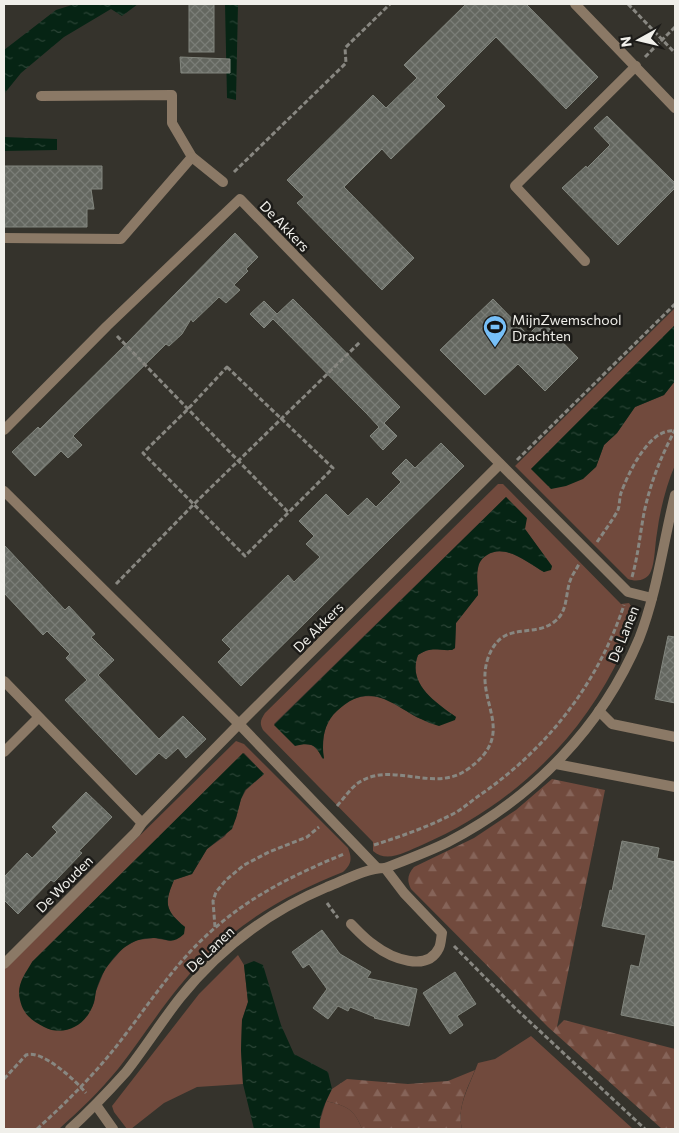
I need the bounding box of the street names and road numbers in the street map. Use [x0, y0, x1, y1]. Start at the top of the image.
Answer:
street label: De Akkers [257, 197, 313, 255]
street label: De Akkers [289, 598, 347, 656]
street label: De Lanen [604, 603, 642, 665]
street label: De Wouden [32, 852, 96, 916]
street label: De Lanen [183, 923, 237, 975]

